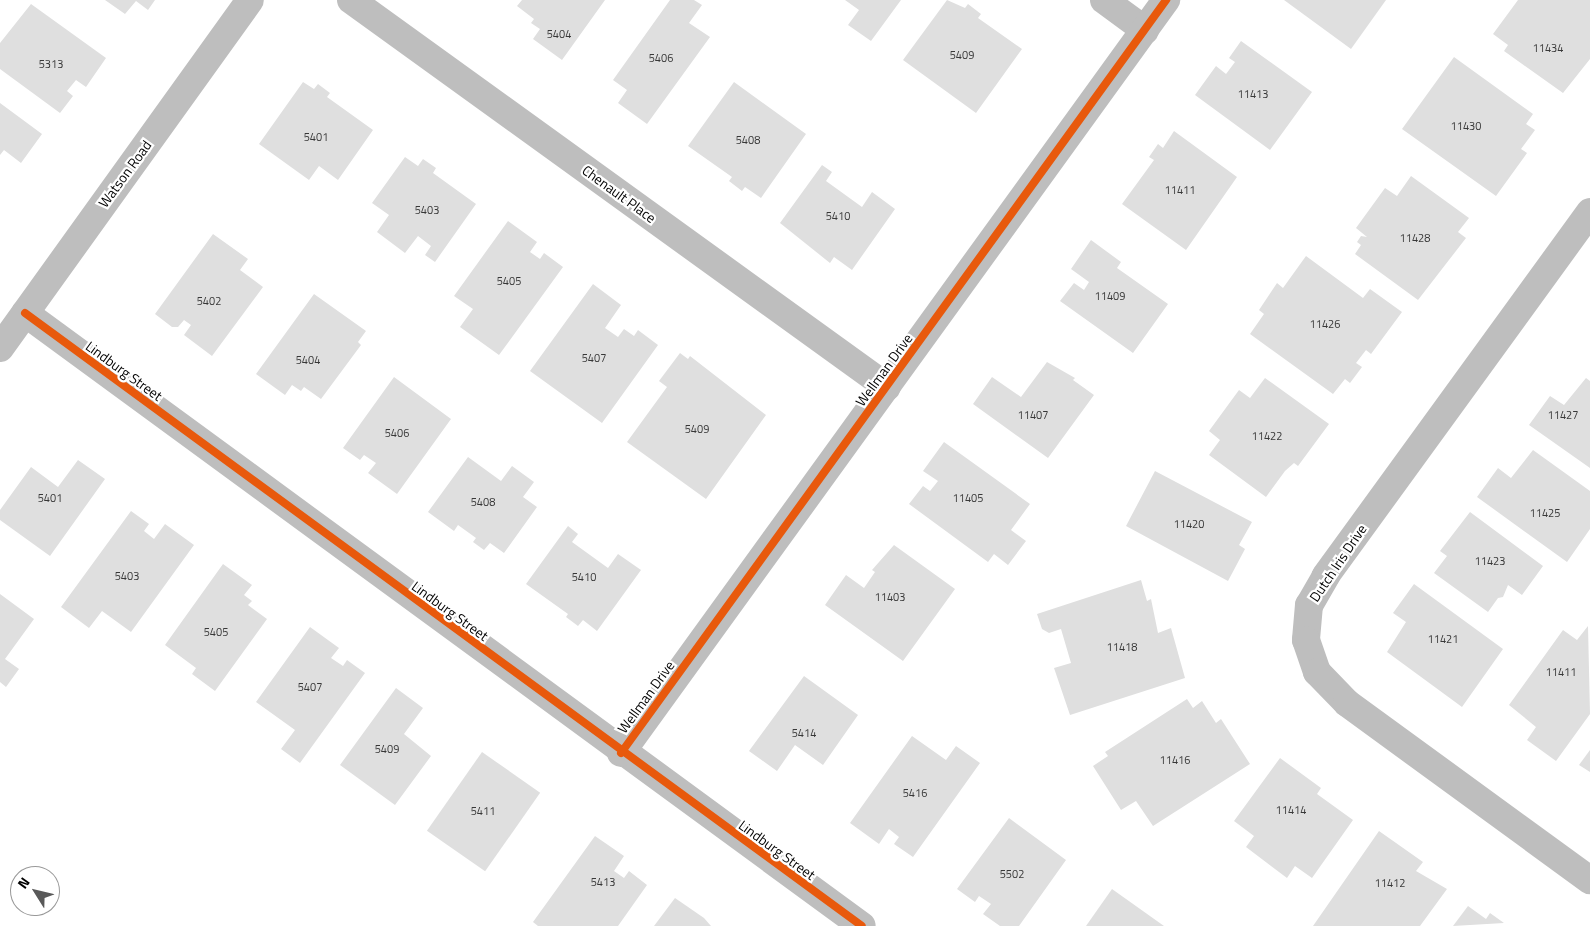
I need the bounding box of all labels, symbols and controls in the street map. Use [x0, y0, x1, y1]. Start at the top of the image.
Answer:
house number: 5404 [547, 27, 571, 41]
house number: 11434 [1533, 41, 1563, 55]
house number: 5409 [950, 48, 974, 62]
house number: 5406 [649, 51, 673, 65]
house number: 5313 [39, 57, 63, 71]
house number: 11413 [1238, 87, 1268, 101]
house number: 11430 [1451, 119, 1481, 133]
house number: 5401 [304, 130, 328, 144]
house number: 5408 [736, 133, 760, 147]
street label: Watson Road [95, 137, 155, 211]
street label: Chenault Place [579, 162, 659, 226]
house number: 11411 [1165, 183, 1195, 197]
house number: 5403 [415, 203, 439, 217]
house number: 5410 [826, 209, 850, 223]
house number: 11428 [1400, 231, 1430, 245]
house number: 5405 [497, 274, 521, 288]
house number: 11409 [1095, 289, 1125, 303]
house number: 5402 [197, 294, 221, 308]
house number: 11426 [1310, 317, 1340, 331]
street label: Wellman Drive [852, 330, 916, 410]
street label: Lindburg Street [82, 338, 166, 404]
house number: 5407 [582, 351, 606, 365]
house number: 5404 [296, 353, 320, 367]
house number: 11407 [1018, 408, 1048, 422]
house number: 11427 [1548, 408, 1578, 422]
house number: 5409 [685, 422, 709, 436]
house number: 5406 [385, 426, 409, 440]
house number: 11422 [1252, 429, 1282, 443]
house number: 5401 [38, 491, 62, 505]
house number: 11405 [953, 491, 983, 505]
house number: 5408 [471, 495, 495, 509]
house number: 11425 [1530, 506, 1560, 520]
house number: 11420 [1174, 517, 1204, 531]
street label: Dutch Iris Drive [1306, 521, 1370, 605]
house number: 11423 [1475, 554, 1505, 568]
house number: 5403 [115, 569, 139, 583]
house number: 5410 [572, 570, 596, 584]
street label: Lindburg Street [408, 578, 492, 644]
house number: 11403 [875, 590, 905, 604]
house number: 5405 [204, 625, 228, 639]
house number: 11421 [1428, 632, 1458, 646]
house number: 11418 [1107, 640, 1137, 654]
street label: Wellman Drive [614, 657, 678, 737]
house number: 11411 [1546, 665, 1576, 679]
house number: 5407 [298, 680, 322, 694]
house number: 5414 [792, 726, 816, 740]
house number: 5409 [375, 742, 399, 756]
house number: 11416 [1160, 753, 1190, 767]
house number: 5416 [903, 786, 927, 800]
house number: 11414 [1276, 803, 1306, 817]
house number: 5411 [471, 804, 495, 818]
street label: Lindburg Street [735, 817, 819, 883]
north arrow [10, 866, 60, 916]
house number: 5502 [1000, 867, 1024, 881]
text: N [12, 872, 35, 893]
house number: 5413 [591, 875, 615, 889]
house number: 11412 [1375, 876, 1405, 890]

